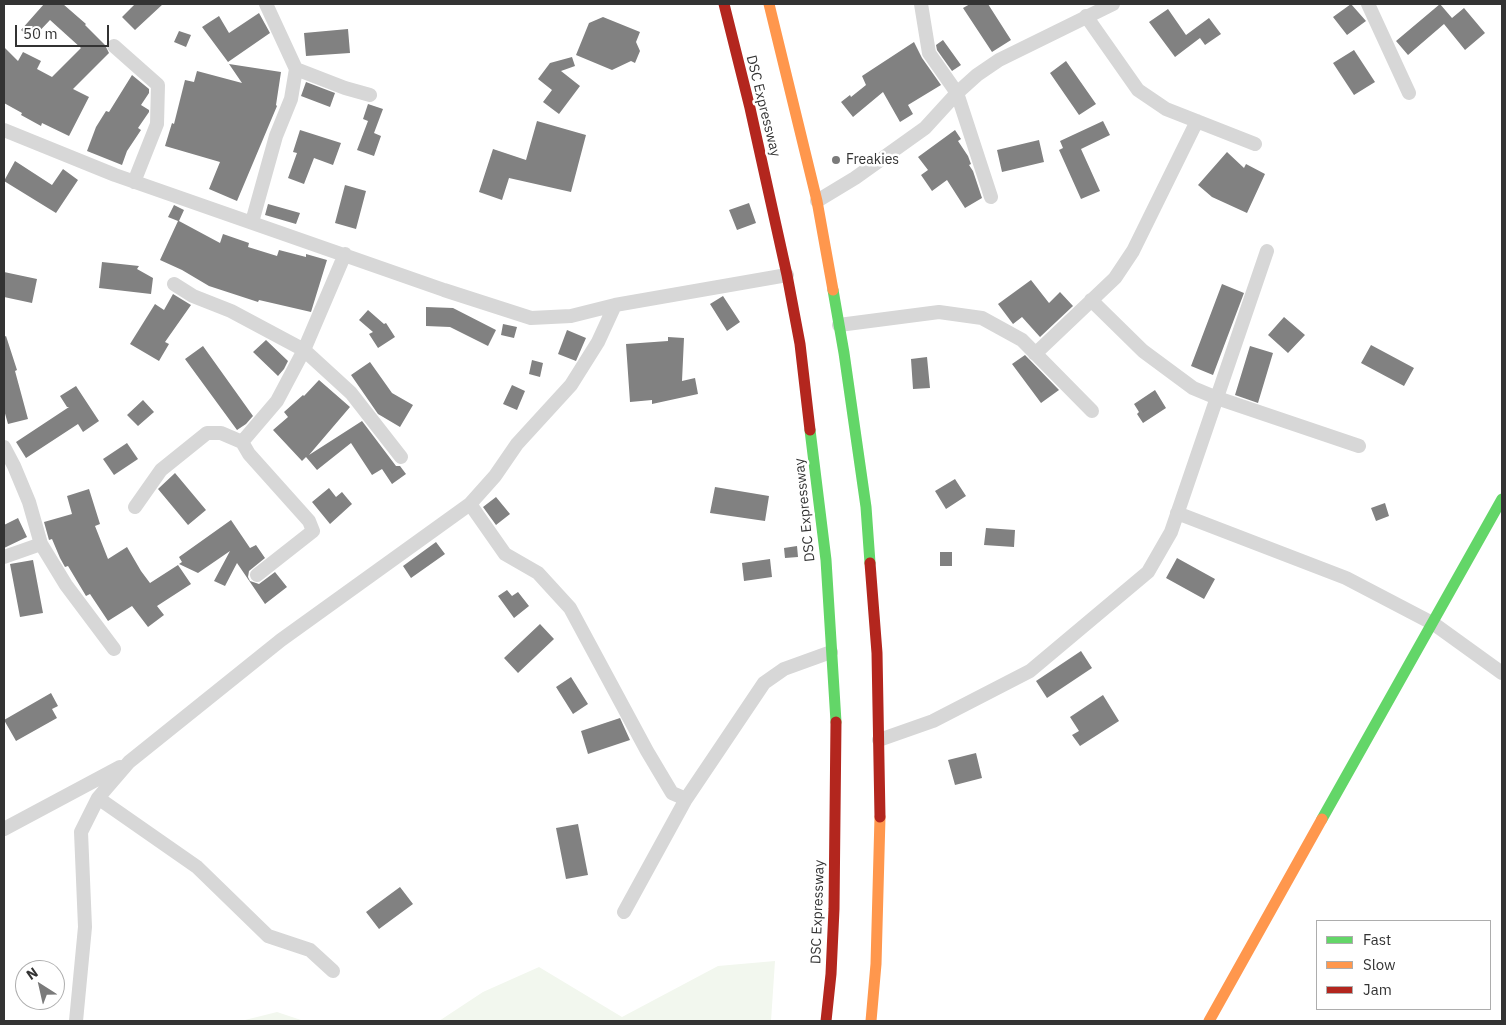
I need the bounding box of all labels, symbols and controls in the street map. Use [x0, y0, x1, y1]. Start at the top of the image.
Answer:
scale bar [18, 15, 111, 47]
text: 50 m [23, 24, 58, 43]
street label: DSC Expressway [742, 53, 784, 159]
place label: Freakies [846, 152, 899, 168]
marker: Freakies [830, 154, 842, 166]
street label: DSC Expressway [791, 457, 819, 563]
street label: DSC Expressway [808, 860, 828, 964]
legend [1316, 920, 1491, 1010]
text: Fast [1363, 930, 1391, 949]
text: Slow [1363, 955, 1396, 974]
north arrow [15, 960, 65, 1010]
text: N [23, 963, 41, 984]
text: Jam [1363, 980, 1392, 999]

